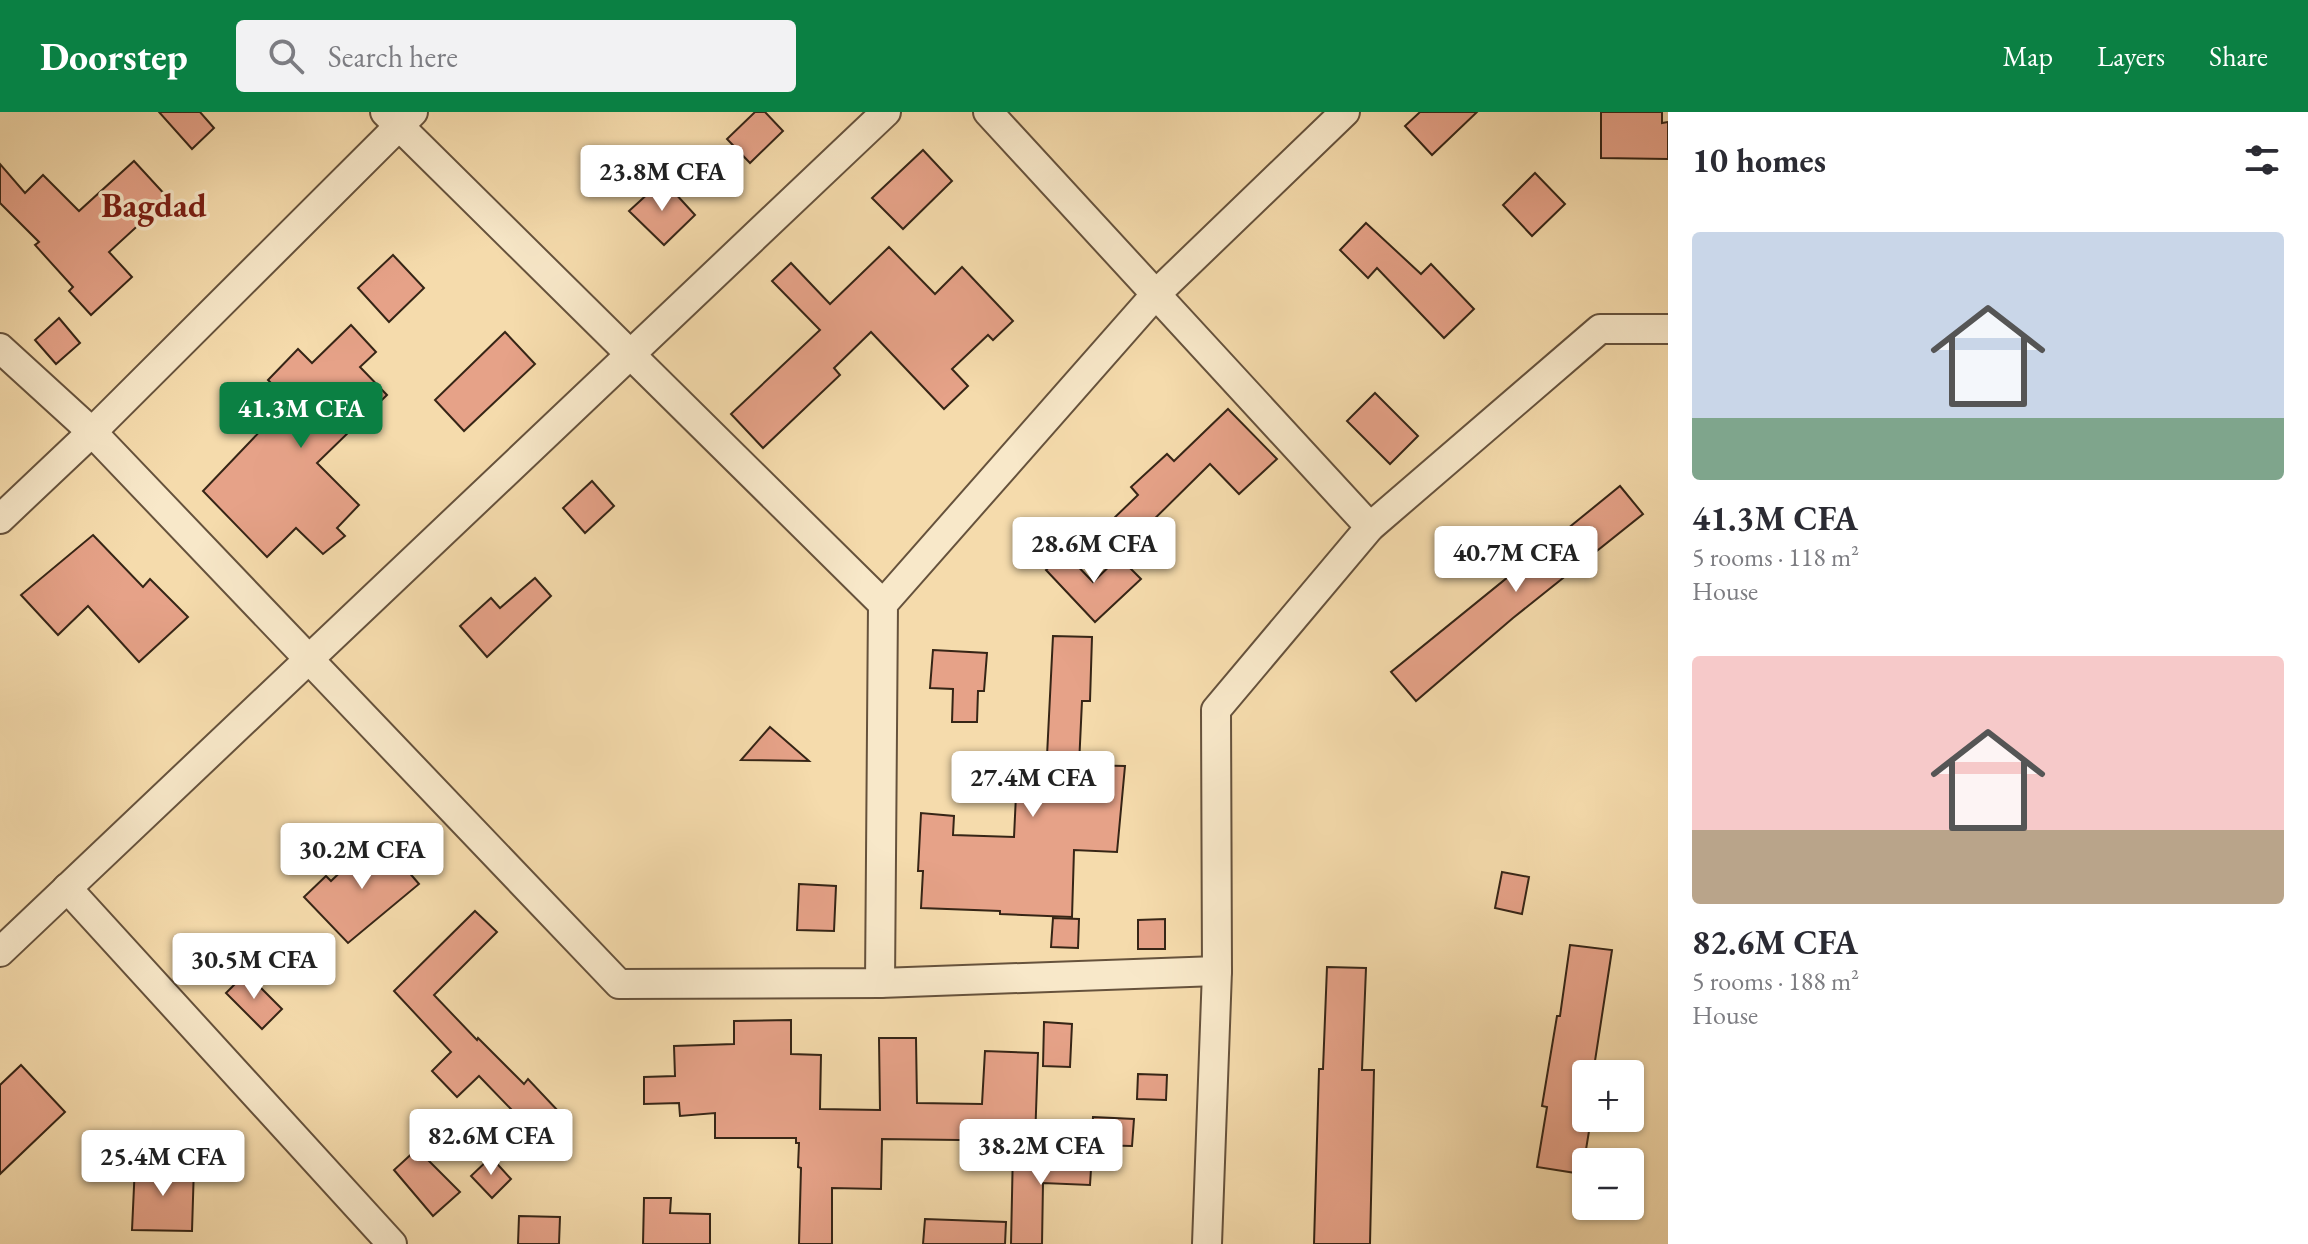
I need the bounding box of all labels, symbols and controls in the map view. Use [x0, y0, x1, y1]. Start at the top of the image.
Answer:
search box [236, 20, 796, 92]
text: Doorstep [40, 32, 188, 81]
icon: search [264, 34, 308, 78]
text: Search here [328, 37, 458, 76]
text: Map [2003, 38, 2053, 74]
text: Layers [2097, 38, 2165, 74]
text: Share [2209, 38, 2268, 74]
text: 10 homes [1692, 138, 1826, 182]
icon: filters [2240, 138, 2284, 182]
pin: 23.8M CFA [570, 145, 754, 213]
text: 23.8M CFA [599, 154, 725, 188]
district label: Bagdad [101, 183, 207, 227]
icon: home [1916, 284, 2060, 428]
pin: 41.3M CFA [209, 382, 393, 450]
text: 41.3M CFA [238, 391, 364, 425]
text: 41.3M CFA [1692, 496, 1858, 540]
pin: 28.6M CFA [1002, 517, 1186, 585]
text: 28.6M CFA [1031, 526, 1157, 560]
pin: 40.7M CFA [1424, 526, 1608, 594]
text: 40.7M CFA [1453, 535, 1579, 569]
text: 5 rooms · 118 m² [1692, 540, 1859, 574]
text: House [1692, 574, 1758, 608]
icon: home [1916, 708, 2060, 852]
pin: 27.4M CFA [941, 751, 1125, 819]
text: 27.4M CFA [970, 760, 1096, 794]
pin: 30.2M CFA [270, 823, 454, 891]
text: 30.2M CFA [299, 832, 425, 866]
text: 82.6M CFA [1692, 920, 1858, 964]
pin: 30.5M CFA [162, 933, 346, 1001]
text: 30.5M CFA [191, 942, 317, 976]
text: 5 rooms · 188 m² [1692, 964, 1859, 998]
text: House [1692, 998, 1758, 1032]
map controls [1572, 1060, 1644, 1220]
button: + [1572, 1060, 1644, 1132]
pin: 82.6M CFA [399, 1109, 583, 1177]
text: 82.6M CFA [428, 1118, 554, 1152]
pin: 38.2M CFA [949, 1119, 1133, 1187]
text: 38.2M CFA [978, 1128, 1104, 1162]
pin: 25.4M CFA [71, 1130, 255, 1198]
text: 25.4M CFA [100, 1139, 226, 1173]
button: − [1572, 1148, 1644, 1220]

